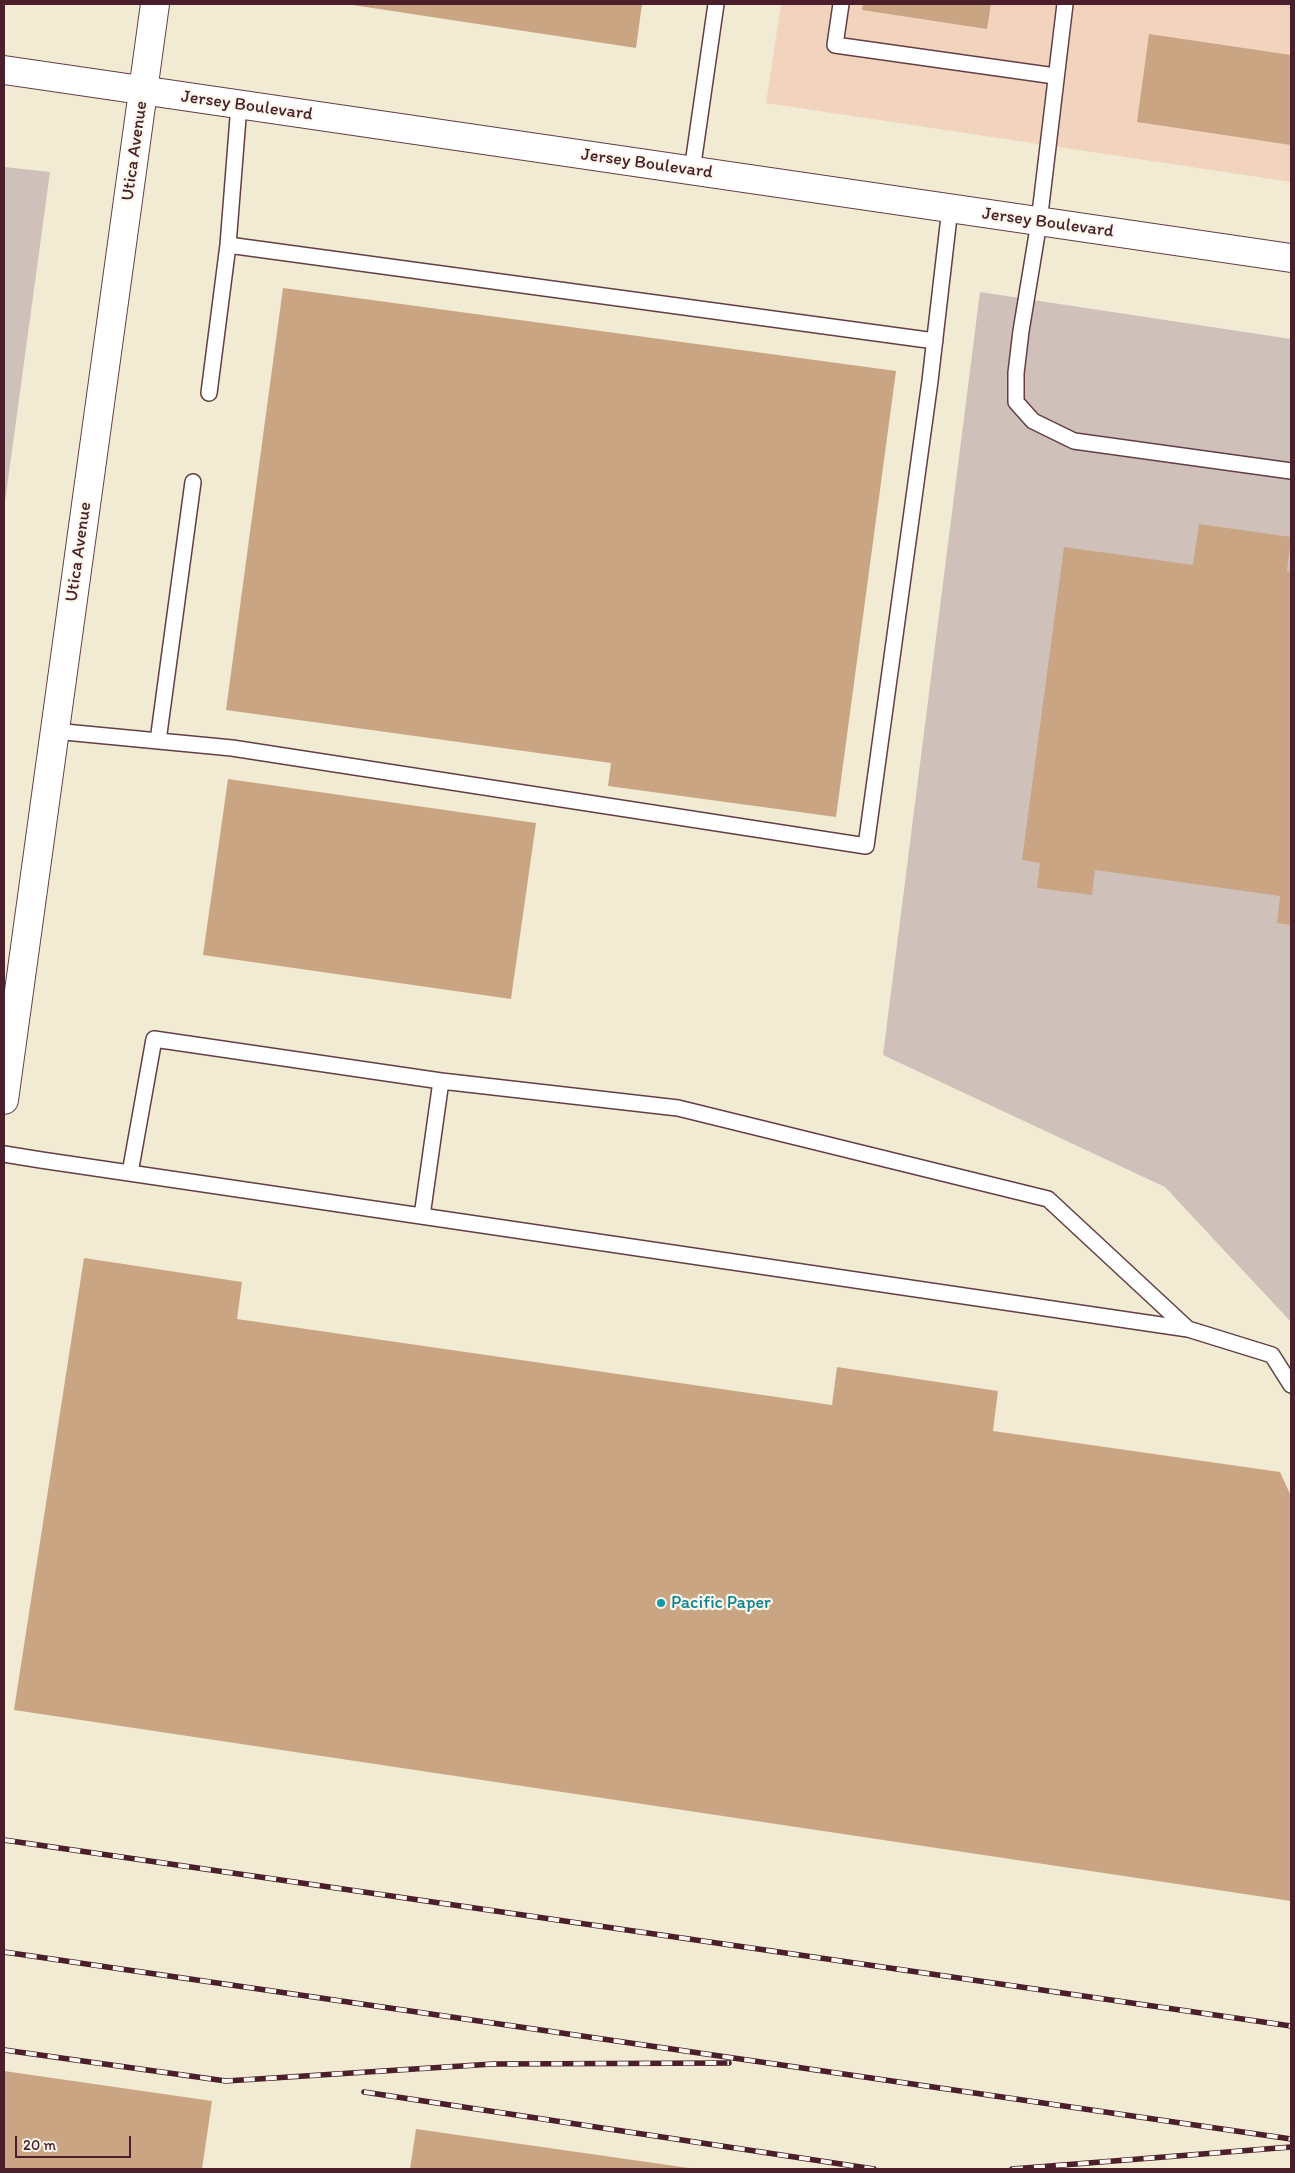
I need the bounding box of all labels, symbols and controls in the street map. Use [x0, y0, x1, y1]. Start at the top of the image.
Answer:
street label: Jersey Boulevard [180, 86, 314, 126]
street label: Utica Avenue [117, 100, 153, 202]
street label: Jersey Boulevard [580, 144, 714, 184]
street label: Jersey Boulevard [981, 203, 1115, 243]
street label: Utica Avenue [61, 501, 97, 603]
place label: Pacific Paper [671, 1592, 771, 1614]
marker: Pacific Paper [655, 1597, 667, 1609]
scale bar [18, 2126, 134, 2158]
text: 20 m [23, 2136, 56, 2154]

